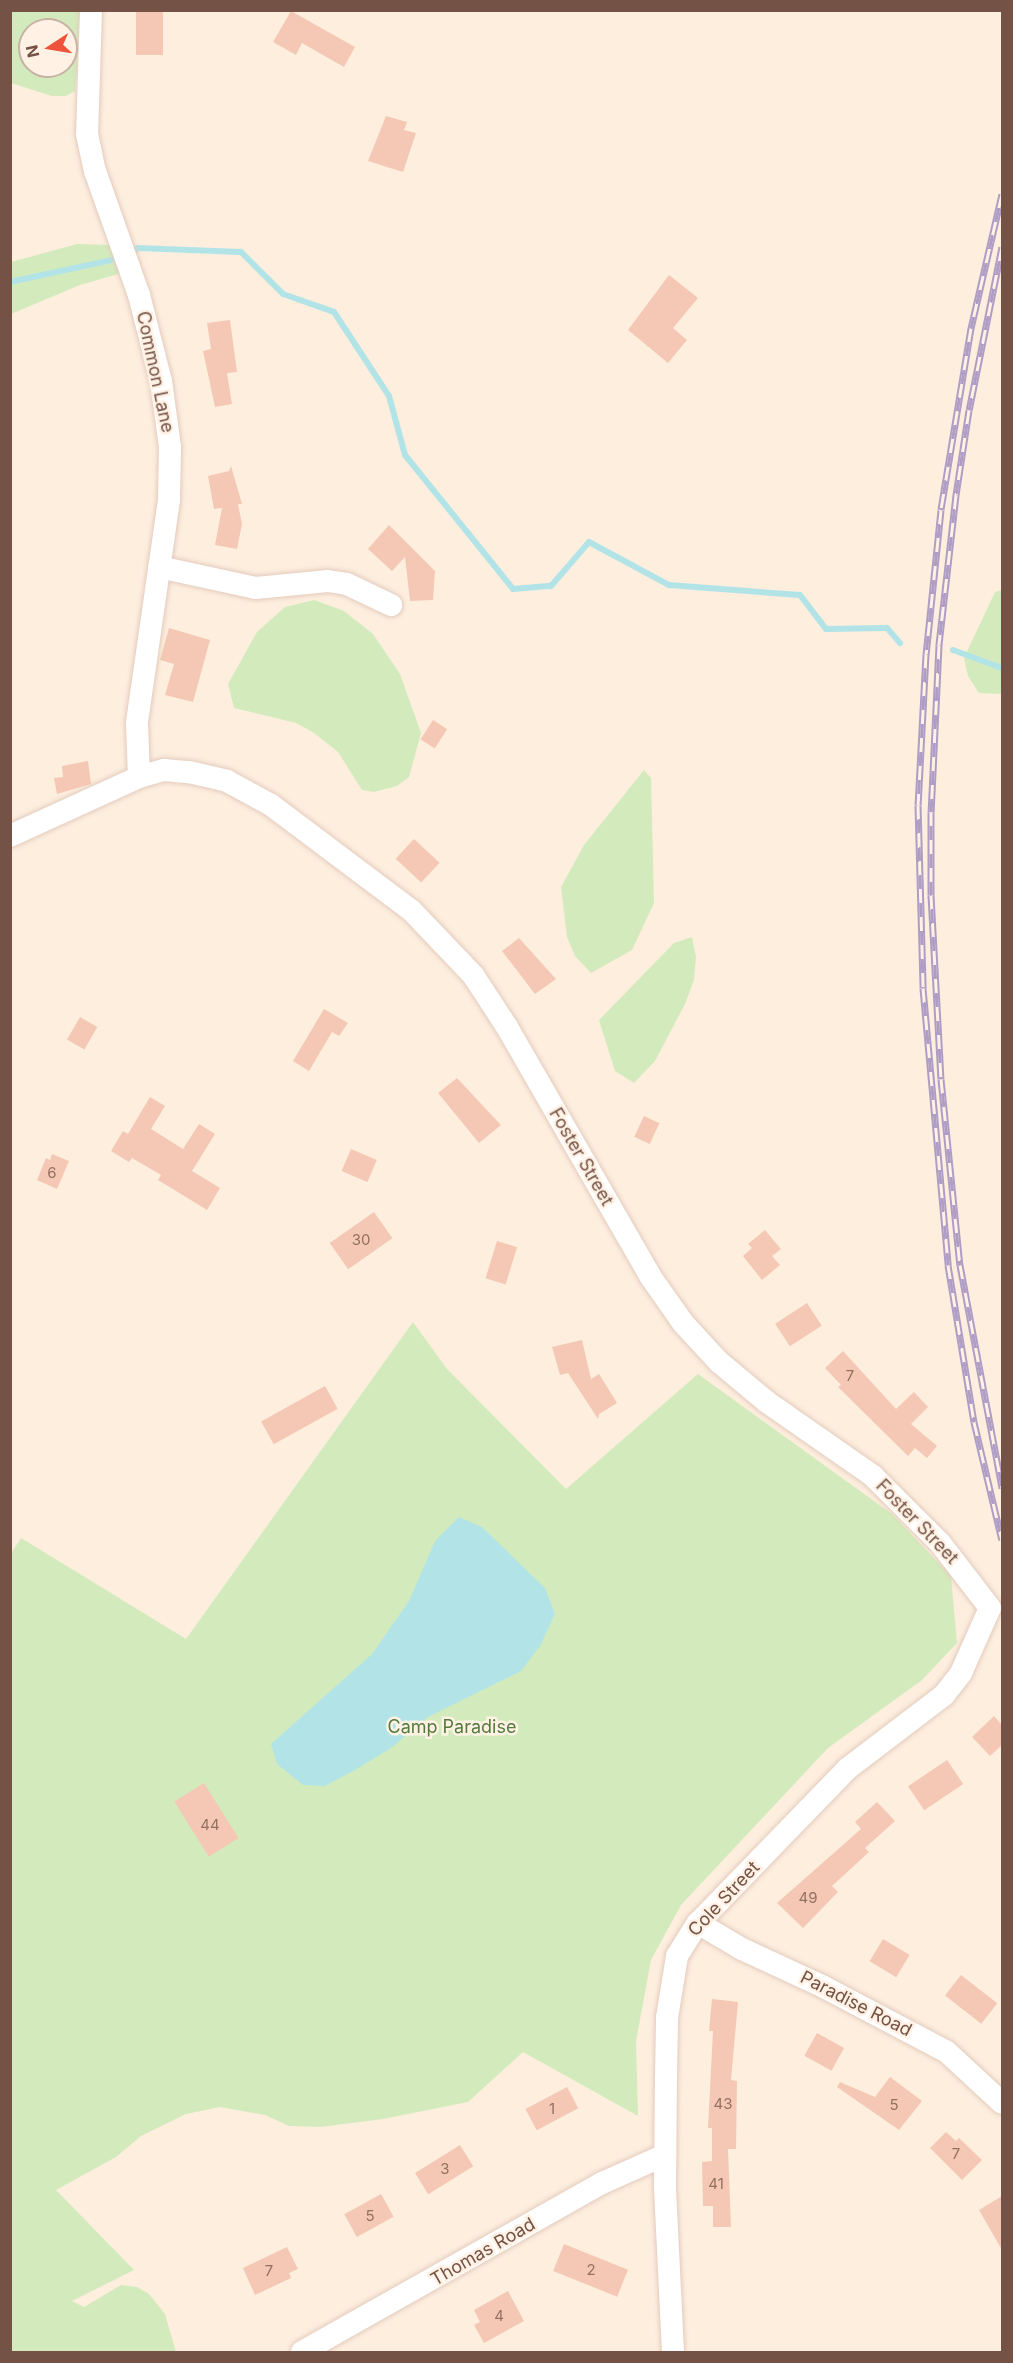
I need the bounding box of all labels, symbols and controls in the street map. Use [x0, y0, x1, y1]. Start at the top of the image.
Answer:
north arrow [18, 18, 78, 78]
text: N [21, 43, 43, 59]
street label: Common Lane [132, 309, 178, 435]
street label: Foster Street [544, 1104, 618, 1210]
house number: 6 [47, 1164, 57, 1182]
house number: 30 [352, 1231, 370, 1249]
house number: 7 [846, 1367, 854, 1385]
street label: Foster Street [871, 1475, 963, 1569]
park label: Camp Paradise [388, 1716, 516, 1738]
house number: 44 [200, 1816, 220, 1834]
street label: Cole Street [684, 1857, 764, 1941]
house number: 49 [799, 1889, 817, 1907]
street label: Paradise Road [797, 1967, 915, 2041]
house number: 43 [714, 2095, 732, 2113]
house number: 5 [889, 2096, 899, 2114]
house number: 1 [549, 2100, 555, 2118]
house number: 7 [952, 2145, 960, 2163]
house number: 3 [440, 2160, 450, 2178]
house number: 41 [708, 2175, 724, 2193]
house number: 5 [365, 2207, 375, 2225]
street label: Thomas Road [427, 2213, 539, 2291]
house number: 2 [586, 2261, 596, 2279]
house number: 7 [265, 2262, 273, 2280]
house number: 4 [494, 2307, 504, 2325]

